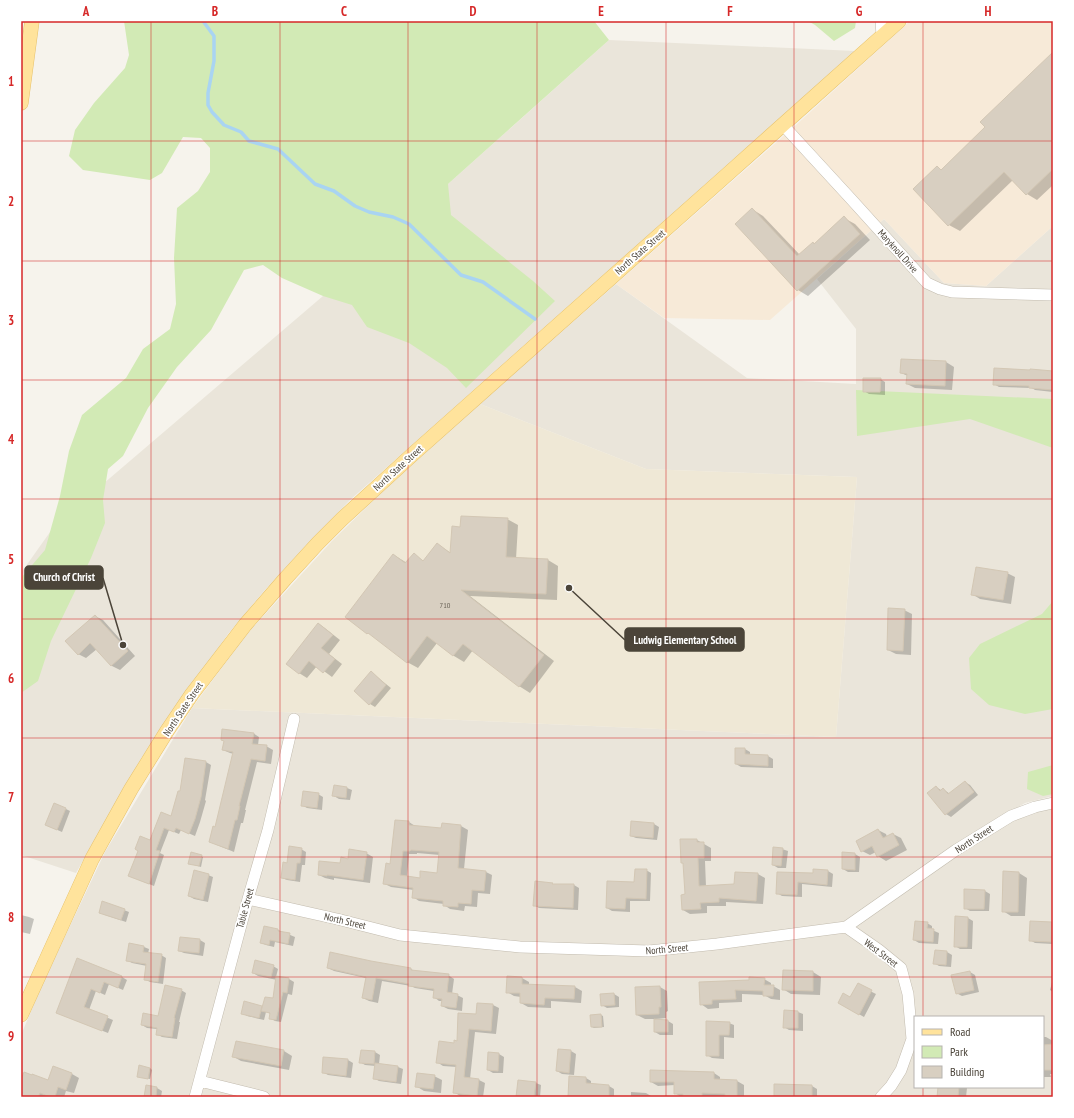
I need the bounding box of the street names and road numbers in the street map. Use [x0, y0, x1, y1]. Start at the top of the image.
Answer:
street label: North State Street [612, 226, 668, 277]
street label: Maryknoll Drive [875, 226, 921, 276]
street label: North State Street [370, 442, 426, 494]
street label: North State Street [160, 679, 206, 739]
street label: North Street [953, 822, 996, 856]
street label: Table Street [233, 886, 257, 930]
street label: North Street [323, 910, 367, 932]
street label: West Street [861, 936, 901, 970]
street label: North Street [645, 941, 689, 957]

